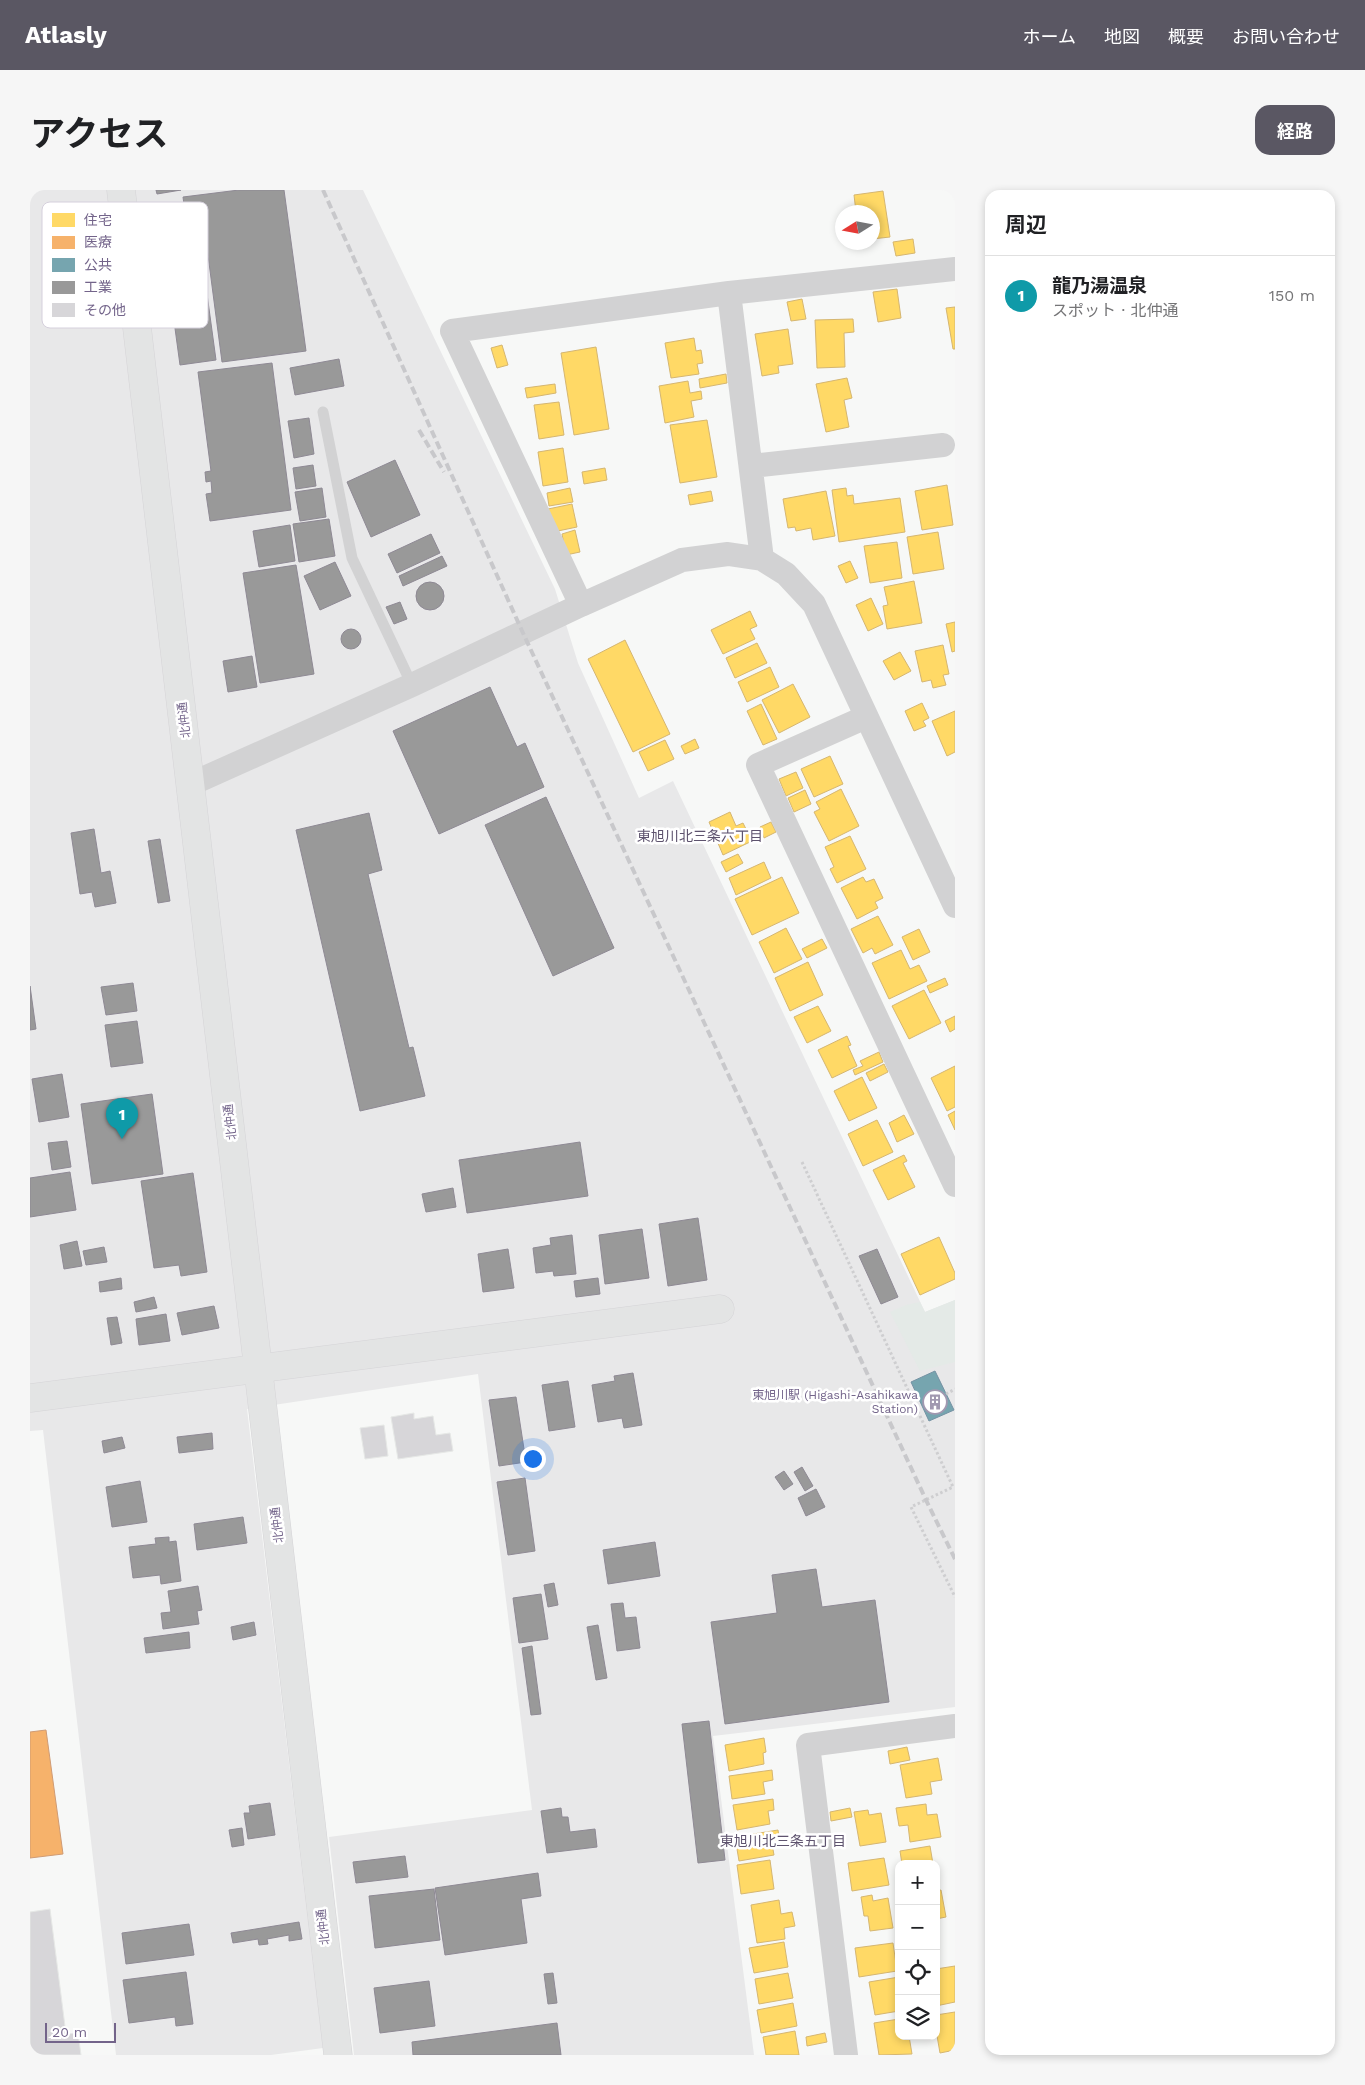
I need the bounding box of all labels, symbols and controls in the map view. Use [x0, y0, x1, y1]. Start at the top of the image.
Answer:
text: Atlasly [25, 21, 107, 49]
text: ホーム [1023, 26, 1076, 47]
text: 地図 [1104, 26, 1140, 47]
text: 概要 [1168, 26, 1204, 47]
text: お問い合わせ [1232, 26, 1340, 47]
button: 経路 [1255, 105, 1335, 155]
text: アクセス [30, 113, 168, 155]
legend [42, 202, 208, 328]
north arrow [835, 205, 880, 250]
text: 住宅 [84, 212, 112, 228]
text: 周辺 [1005, 212, 1047, 237]
text: 医療 [84, 234, 112, 250]
text: 公共 [84, 257, 112, 273]
text: 龍乃湯温泉 [1052, 274, 1147, 297]
text: 工業 [84, 279, 112, 295]
text: 1 [1018, 286, 1024, 305]
text: 150 m [1269, 286, 1315, 305]
text: スポット · 北仲通 [1052, 301, 1179, 320]
text: その他 [84, 302, 126, 318]
street label: 北仲通 [175, 701, 193, 739]
district label: 東旭川北三条六丁目 [637, 828, 763, 844]
pin: 1 [106, 1098, 138, 1139]
street label: 北仲通 [221, 1103, 239, 1141]
place label: 東旭川駅 (Higashi-Asahikawa Station) [752, 1388, 918, 1416]
building icon: 東旭川駅 (Higashi-Asahikawa Station) [922, 1389, 948, 1415]
your location [520, 1446, 546, 1472]
street label: 北仲通 [268, 1506, 286, 1544]
district label: 東旭川北三条五丁目 [720, 1833, 846, 1849]
map controls [895, 1860, 940, 2040]
button: + [895, 1860, 940, 1905]
button: − [895, 1905, 940, 1950]
street label: 北仲通 [314, 1908, 332, 1946]
button: locate [895, 1950, 940, 1995]
button: layers [895, 1995, 940, 2040]
scale bar [45, 2020, 116, 2043]
text: 20 m [52, 2024, 87, 2040]

